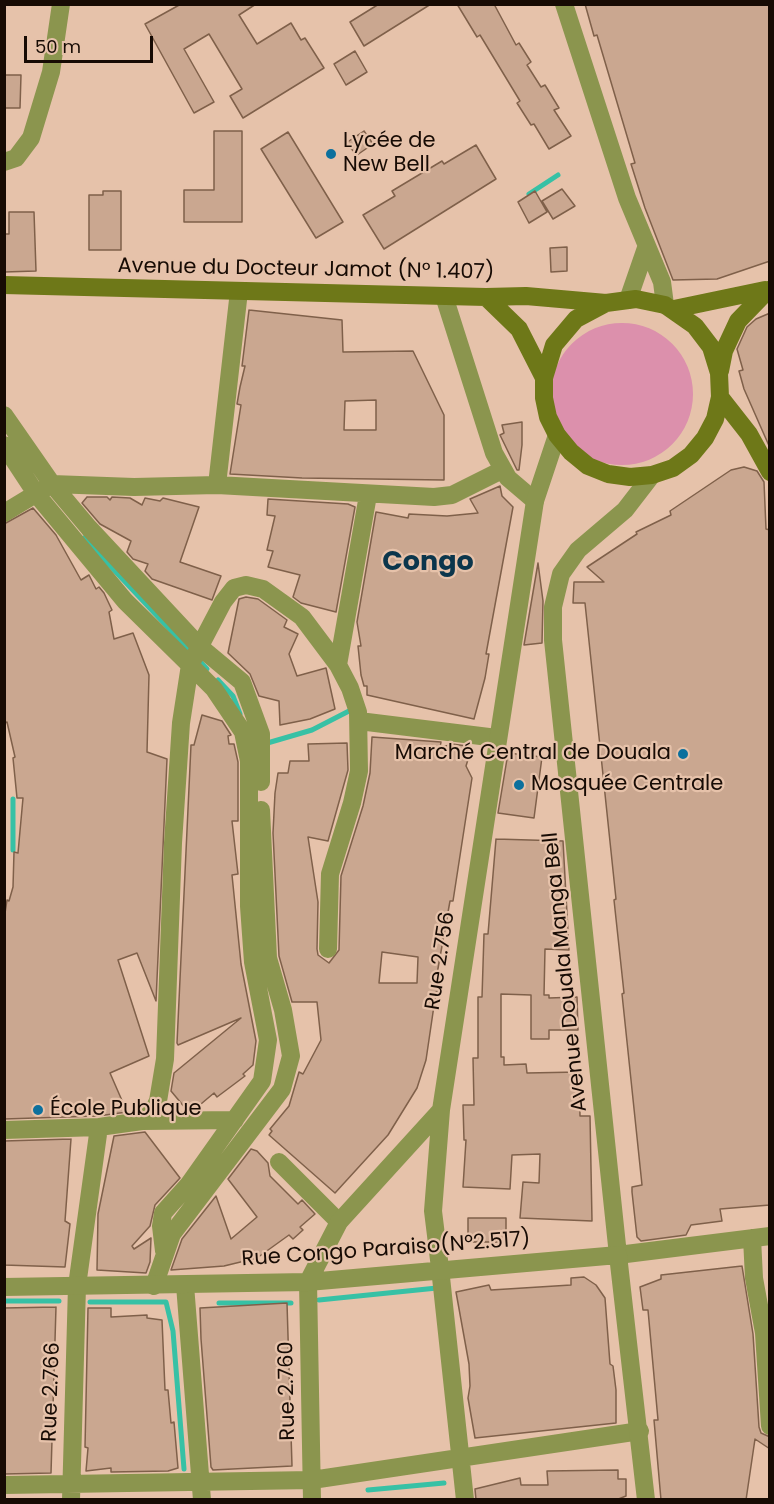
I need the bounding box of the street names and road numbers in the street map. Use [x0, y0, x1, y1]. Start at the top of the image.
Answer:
street label: Avenue du Docteur Jamot (N° 1.407) [117, 254, 495, 286]
street label: Avenue Douala Manga Bell [539, 831, 593, 1113]
street label: Rue 2.756 [421, 910, 461, 1012]
street label: Rue Congo Paraiso(N°2.517) [241, 1227, 531, 1273]
street label: Rue 2.760 [275, 1341, 301, 1441]
street label: Rue 2.766 [38, 1342, 66, 1442]

